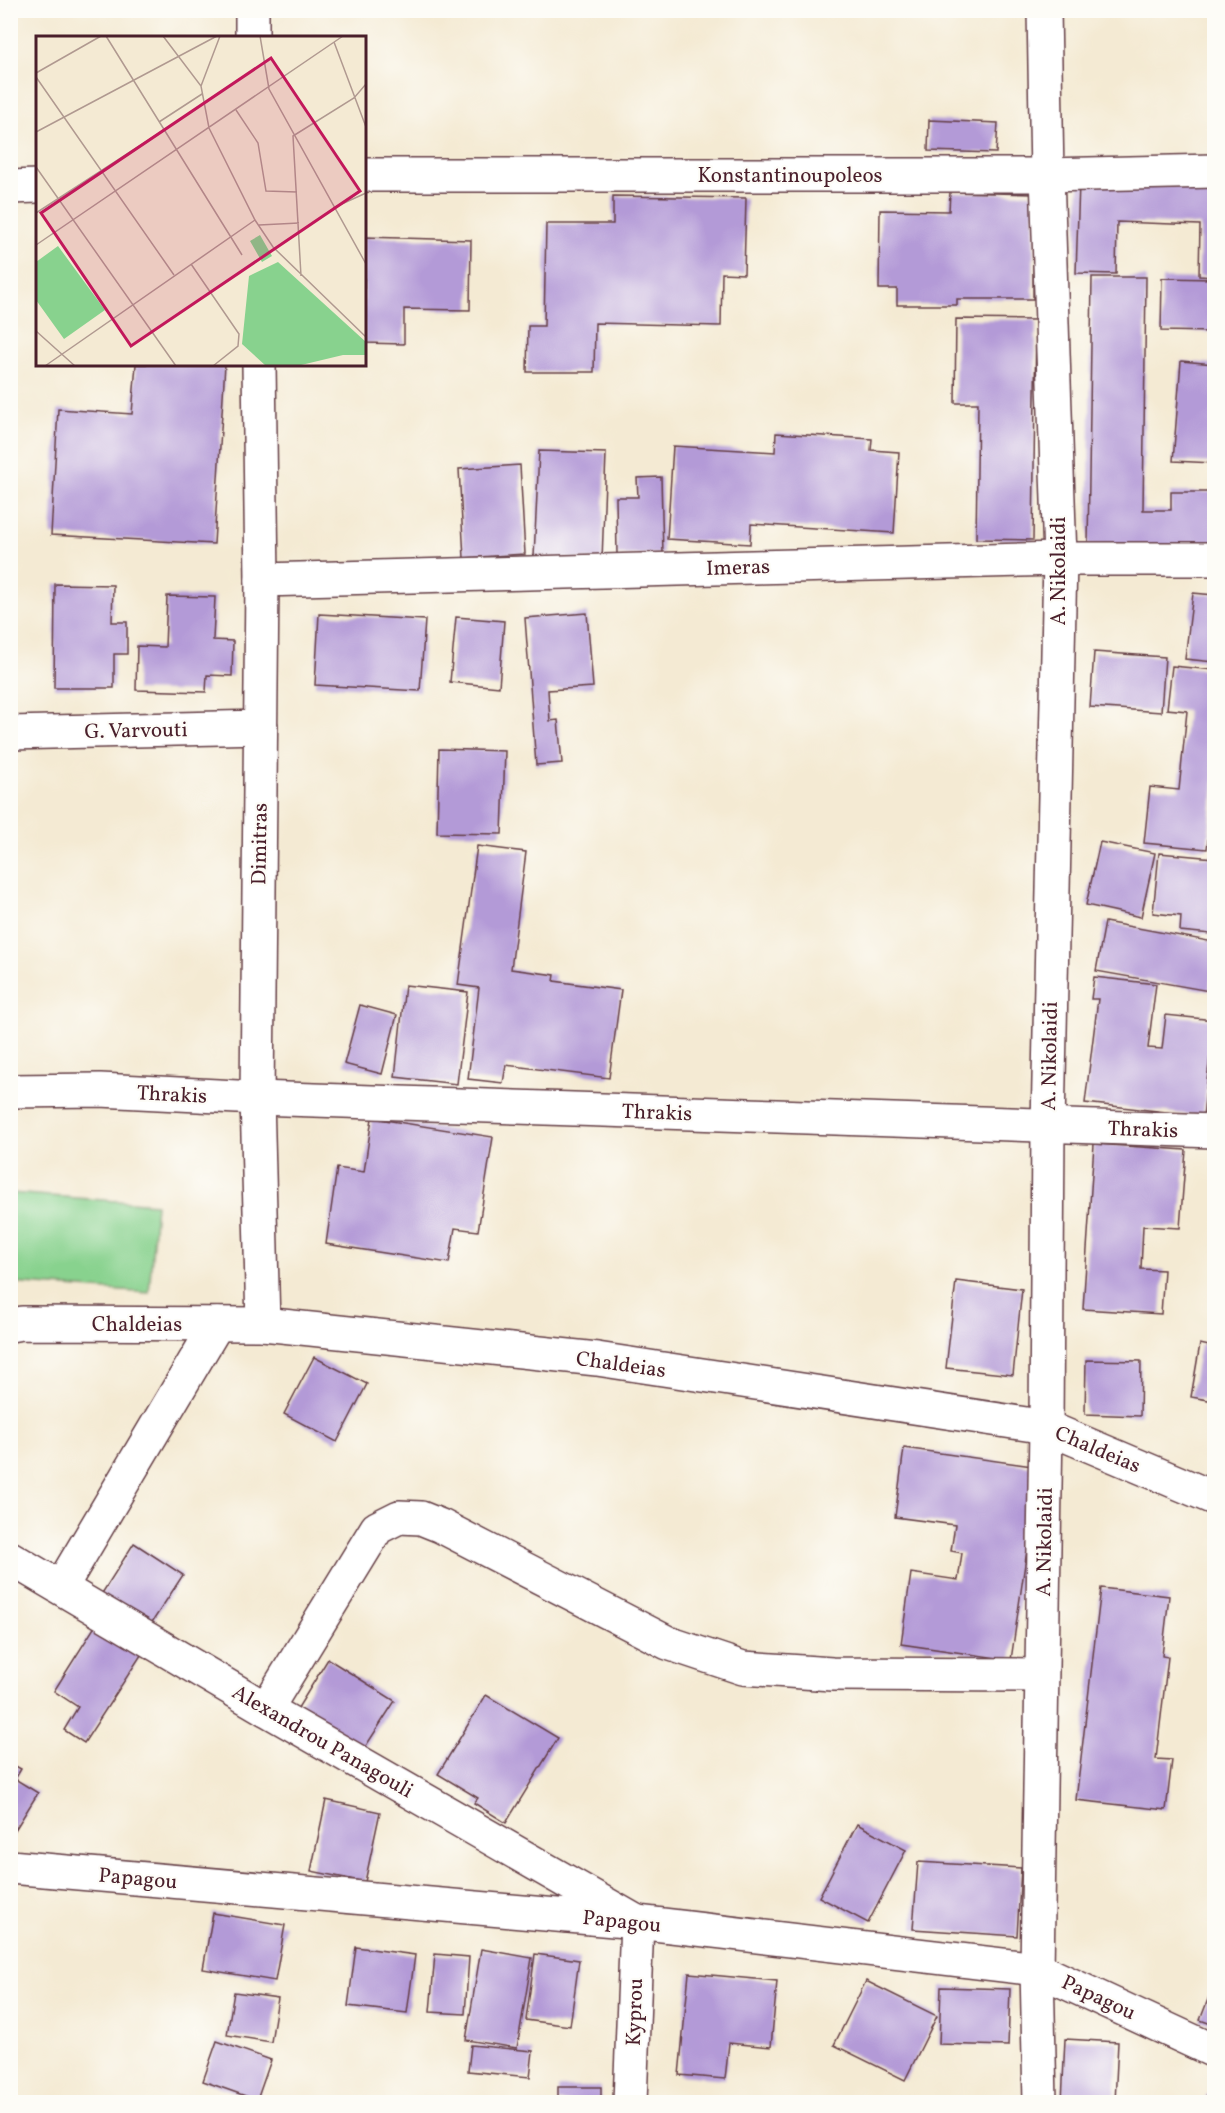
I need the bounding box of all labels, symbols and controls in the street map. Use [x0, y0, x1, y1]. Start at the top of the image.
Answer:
inset map [36, 36, 366, 366]
street label: Konstantinoupoleos [697, 162, 883, 191]
street label: A. Nikolaidi [1045, 516, 1074, 626]
street label: Imeras [705, 553, 771, 584]
street label: G. Varvouti [84, 716, 188, 747]
street label: Dimitras [245, 803, 276, 885]
street label: A. Nikolaidi [1035, 1001, 1066, 1111]
street label: Thrakis [136, 1079, 208, 1112]
street label: Thrakis [621, 1098, 693, 1129]
street label: Thrakis [1107, 1115, 1179, 1146]
street label: Chaldeias [92, 1311, 182, 1340]
street label: Chaldeias [574, 1345, 668, 1386]
street label: Chaldeias [1050, 1419, 1145, 1481]
street label: A. Nikolaidi [1030, 1487, 1061, 1597]
street label: Alexandrou Panagouli [226, 1679, 418, 1806]
street label: Papagou [97, 1862, 178, 1897]
street label: Papagou [581, 1904, 663, 1941]
street label: Papagou [1056, 1969, 1140, 2028]
street label: Kyprou [620, 1978, 651, 2047]

